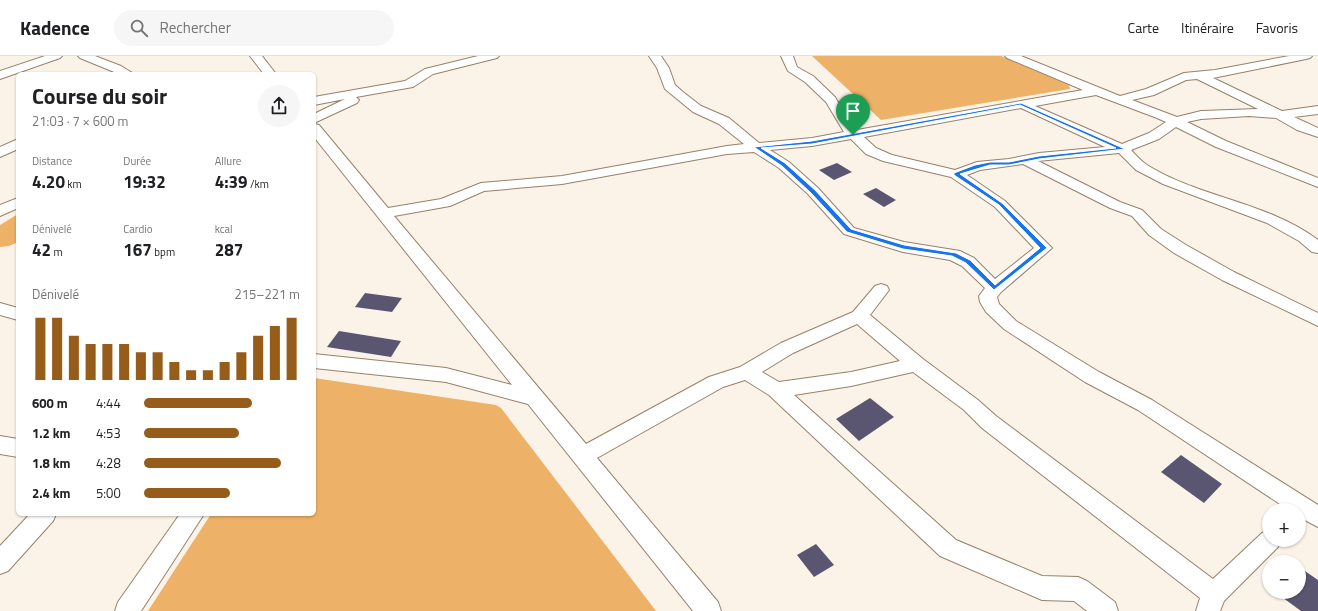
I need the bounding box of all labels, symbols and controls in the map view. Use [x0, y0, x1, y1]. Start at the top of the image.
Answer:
search box [114, 10, 394, 46]
text: Kadence [20, 13, 90, 42]
text: Rechercher [160, 16, 231, 39]
icon: search [128, 17, 150, 39]
text: Carte [1128, 17, 1159, 38]
text: Itinéraire [1181, 17, 1234, 38]
text: Favoris [1256, 17, 1298, 38]
text: Course du soir [32, 79, 167, 113]
button: share [258, 85, 300, 127]
pin [836, 94, 870, 135]
icon: arrive [842, 100, 864, 122]
text: 21:03 · 7 × 600 m [32, 111, 128, 131]
text: Distance [32, 153, 72, 169]
text: Durée [123, 153, 151, 169]
text: Allure [215, 153, 241, 169]
text: 4.20 [32, 169, 65, 195]
text: 19:32 [123, 169, 166, 195]
text: 4:39 [215, 169, 248, 195]
text: km [65, 176, 82, 192]
text: /km [248, 176, 269, 192]
text: Dénivelé [32, 221, 72, 237]
text: Cardio [123, 221, 153, 237]
text: kcal [215, 221, 233, 237]
text: 42 [32, 237, 51, 263]
text: 167 [123, 237, 152, 263]
text: 287 [215, 237, 243, 263]
text: m [51, 244, 63, 260]
text: bpm [152, 244, 175, 260]
text: Dénivelé [32, 284, 79, 304]
text: 215–221 m [234, 284, 300, 304]
text: 600 m [32, 393, 68, 413]
text: 4:44 [96, 393, 121, 413]
text: 1.2 km [32, 423, 70, 443]
text: 4:53 [96, 423, 121, 443]
text: 1.8 km [32, 453, 70, 473]
text: 4:28 [96, 453, 121, 473]
text: 2.4 km [32, 483, 70, 503]
text: 5:00 [96, 483, 121, 503]
map controls [1262, 503, 1306, 599]
button: + [1262, 503, 1306, 547]
button: − [1262, 555, 1306, 599]

